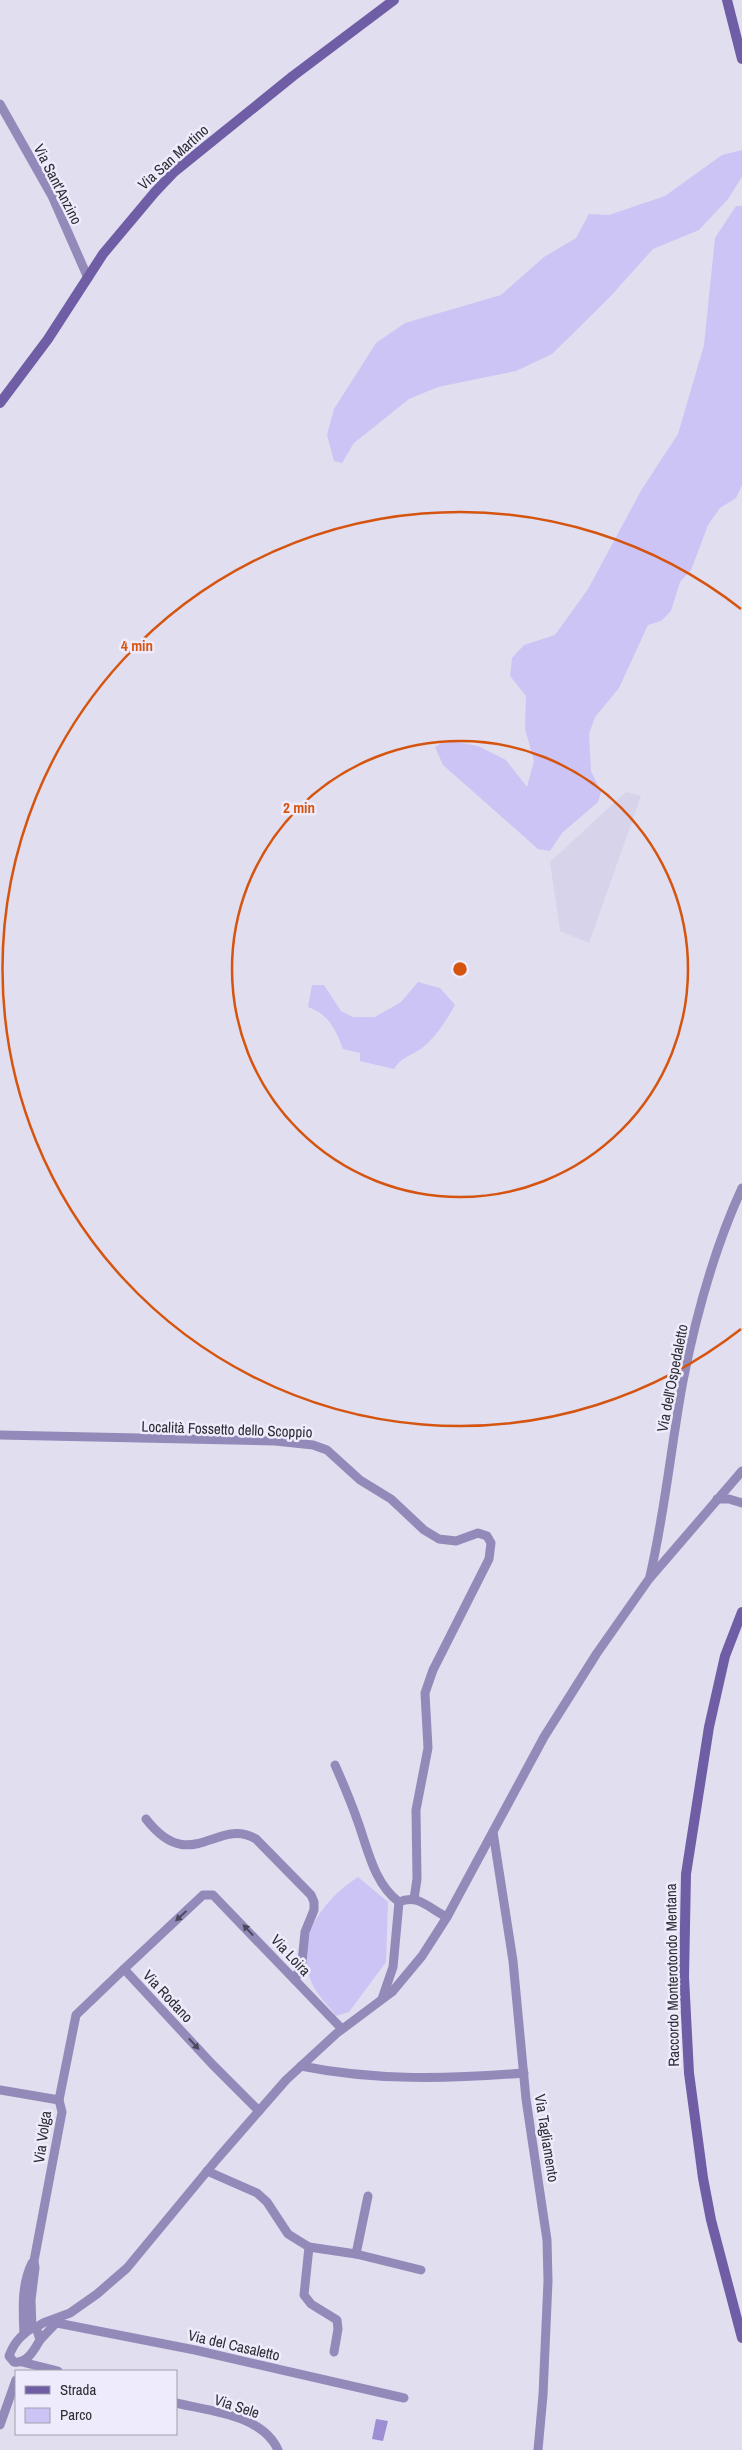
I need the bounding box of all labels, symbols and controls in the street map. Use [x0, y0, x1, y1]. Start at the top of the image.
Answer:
street label: Via San Martino [133, 119, 213, 194]
street label: Via Sant'Anzino [29, 140, 87, 228]
text: 4 min [121, 635, 153, 656]
text: 2 min [283, 797, 315, 818]
centre of rings [451, 960, 469, 978]
street label: Via dell'Ospedaletto [651, 1322, 693, 1434]
street label: Località Fossetto dello Scoppio [141, 1416, 313, 1442]
street label: Raccordo Monterotondo Mentana [660, 1883, 684, 2067]
one-way arrow [175, 1910, 187, 1922]
one-way arrow [242, 1925, 254, 1937]
street label: Via Loira [266, 1930, 316, 1980]
street label: Via Rodano [138, 1965, 198, 2027]
one-way arrow [188, 2038, 200, 2050]
street label: Via Tagliamento [530, 2093, 564, 2184]
street label: Via Volga [28, 2109, 56, 2164]
street label: Via del Casaletto [186, 2324, 282, 2366]
legend [15, 2370, 178, 2435]
text: Strada [60, 2379, 96, 2400]
street label: Via Sele [212, 2389, 262, 2423]
text: Parco [60, 2404, 92, 2425]

